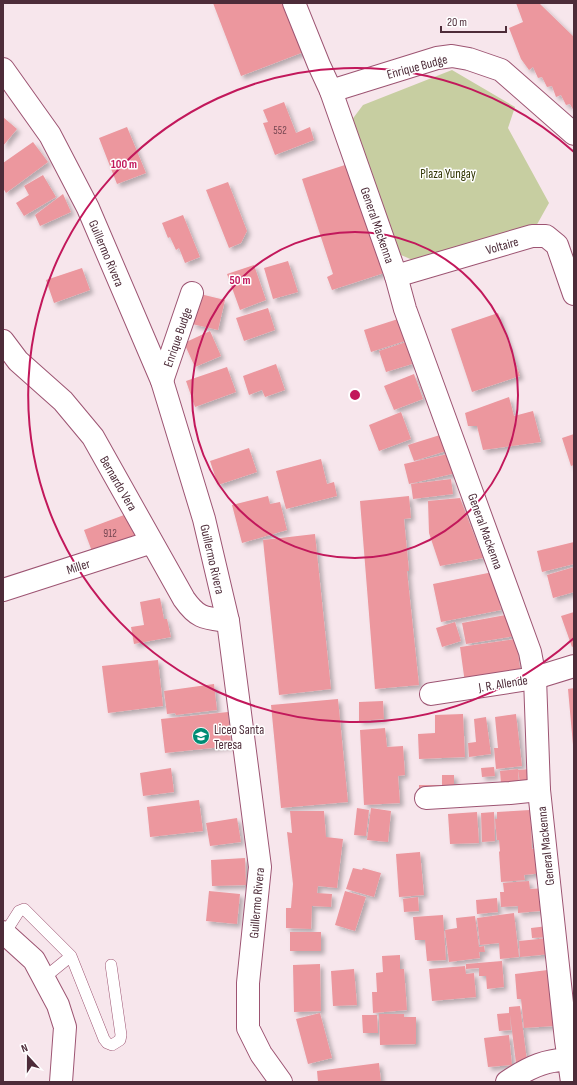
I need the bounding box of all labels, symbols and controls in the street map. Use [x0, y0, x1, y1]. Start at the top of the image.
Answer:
scale bar [441, 8, 506, 34]
text: 20 m [447, 15, 467, 30]
street label: Enrique Budge [385, 51, 449, 83]
house number: 552 [273, 124, 287, 137]
text: 100 m [111, 157, 137, 172]
park label: Plaza Yungay [420, 166, 476, 182]
street label: General Mackenna [357, 185, 398, 266]
street label: Guillermo Rivera [85, 218, 127, 289]
street label: Voltaire [484, 234, 521, 258]
text: 50 m [230, 273, 250, 288]
street label: Enrique Budge [160, 305, 196, 369]
centre of rings [348, 388, 362, 402]
street label: Bernardo Vera [96, 453, 140, 514]
street label: General Mackenna [464, 491, 506, 571]
street label: Guillermo Rivera [196, 523, 228, 596]
house number: 912 [103, 527, 117, 540]
street label: Miller [64, 556, 92, 578]
street label: J. R. Allende [476, 672, 529, 696]
place label: Liceo Santa Teresa [214, 722, 264, 753]
school or university icon: Liceo Santa Teresa [191, 726, 211, 746]
street label: General Mackenna [534, 805, 558, 886]
street label: Guillermo Rivera [246, 867, 268, 939]
north arrow [8, 1037, 48, 1077]
text: N [20, 1041, 30, 1055]

